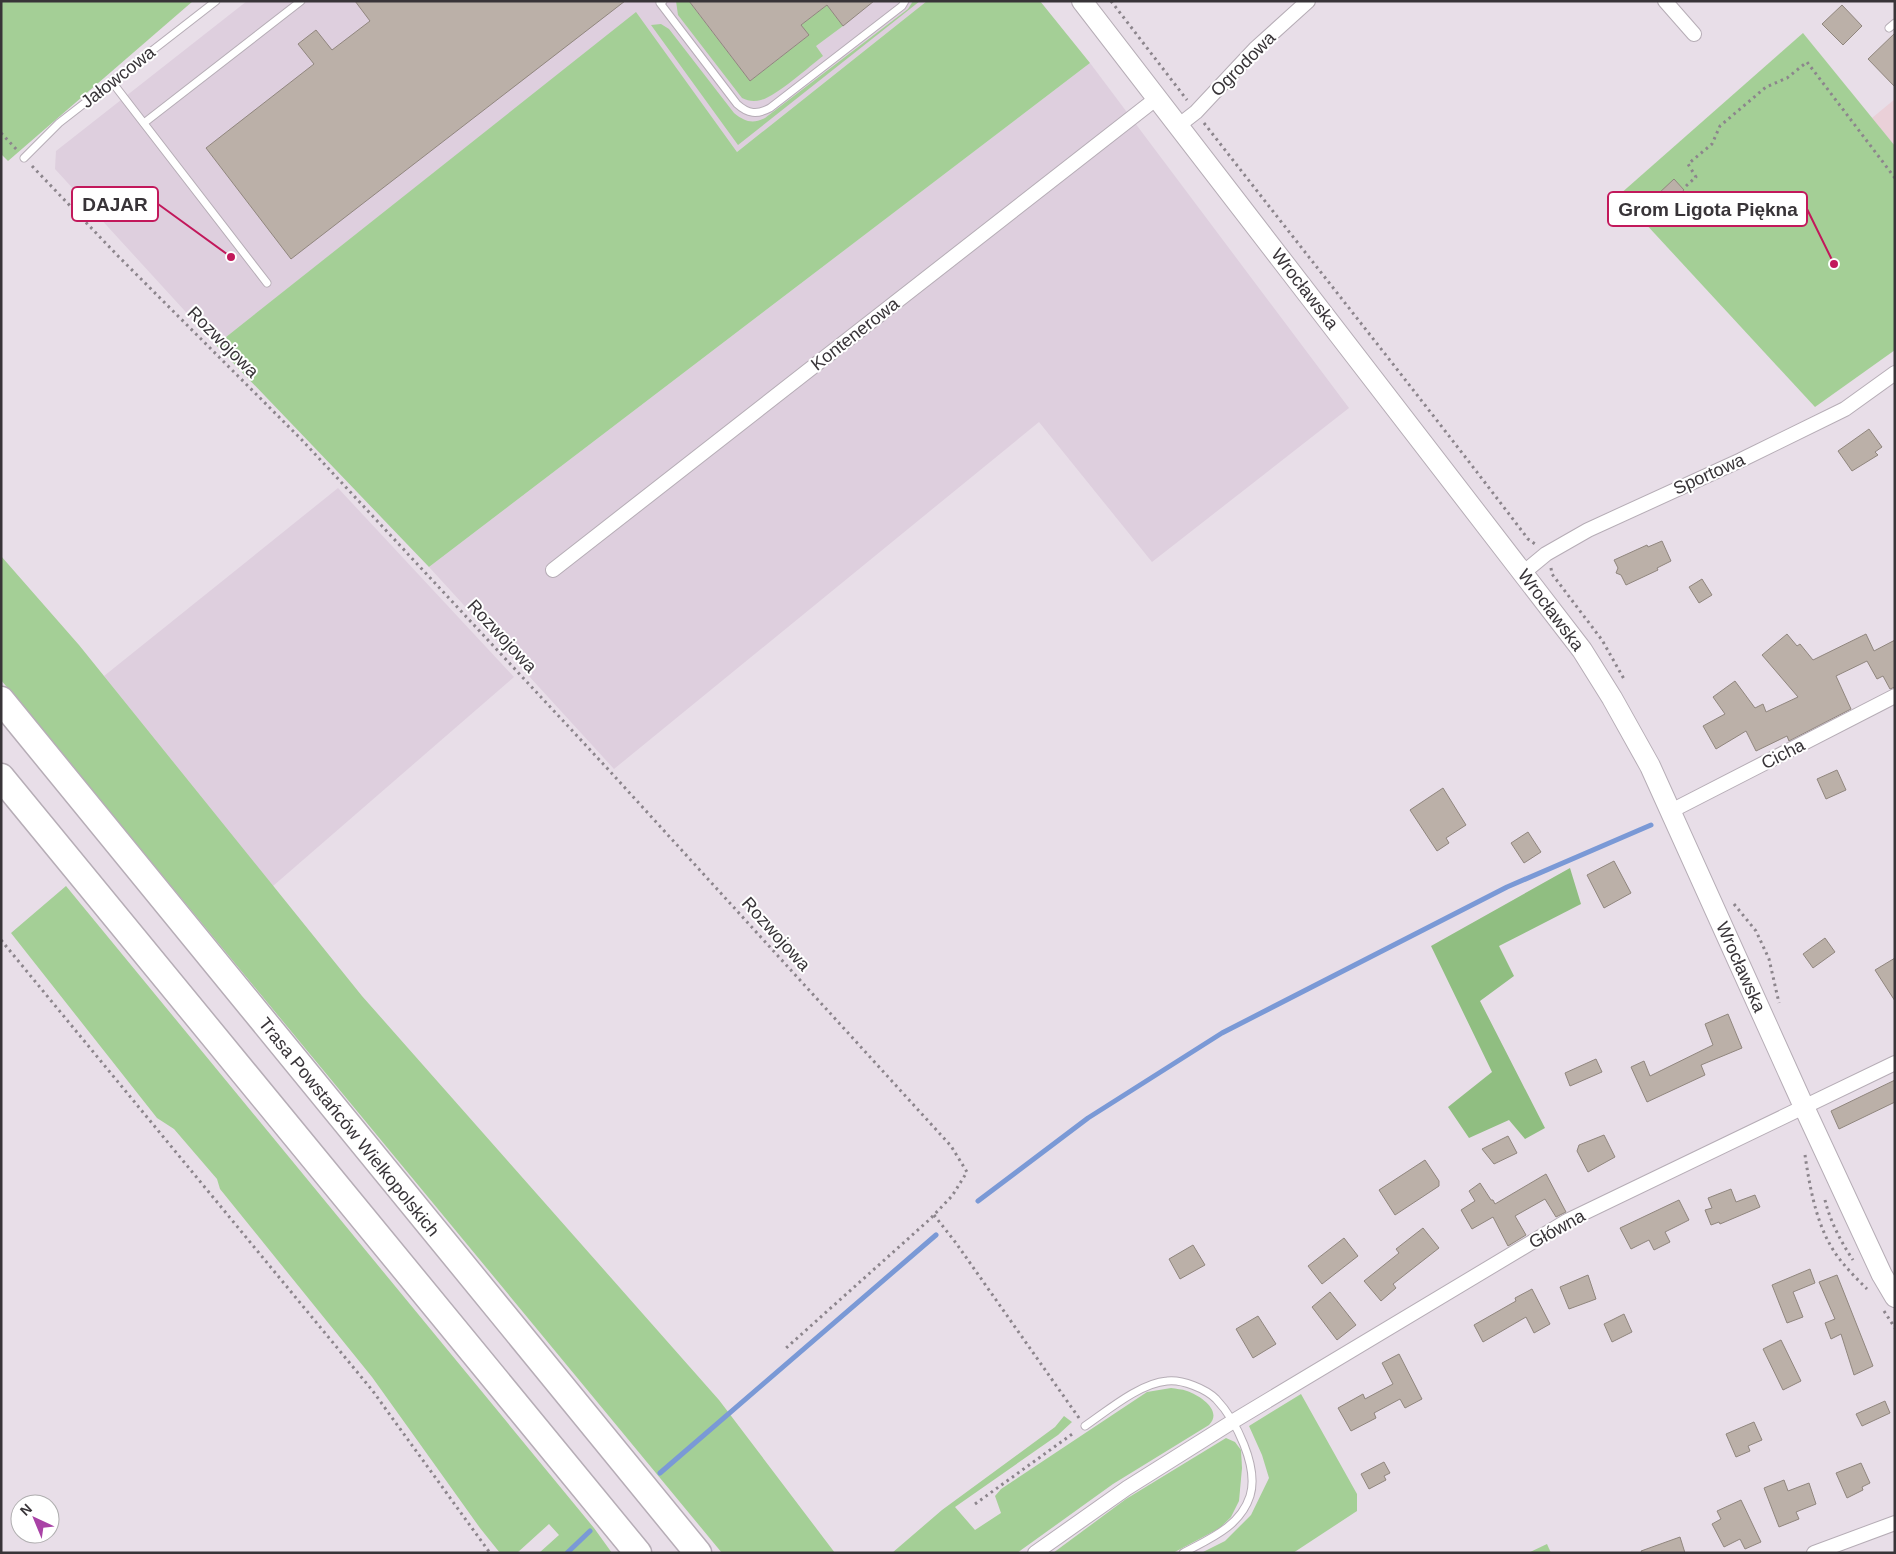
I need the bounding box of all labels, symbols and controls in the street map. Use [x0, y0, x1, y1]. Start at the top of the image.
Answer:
street label: Ogrodowa [1207, 27, 1280, 100]
street label: Jałowcowa [77, 41, 160, 112]
callout: DAJAR [72, 187, 158, 221]
callout: Grom Ligota Piękna [1608, 192, 1807, 226]
text: DAJAR [82, 194, 148, 215]
text: Grom Ligota Piękna [1618, 199, 1798, 220]
street label: Wrocławska [1267, 245, 1343, 334]
street label: Kontenerowa [807, 293, 904, 375]
street label: Rozwojowa [183, 302, 263, 382]
street label: Sportowa [1670, 449, 1749, 499]
street label: Wrocławska [1514, 565, 1589, 655]
street label: Rozwojowa [463, 596, 541, 677]
street label: Cicha [1758, 734, 1809, 773]
street label: Rozwojowa [738, 893, 815, 976]
street label: Wrocławska [1712, 919, 1770, 1016]
street label: Trasa Powstańców Wielkopolskich [255, 1014, 443, 1240]
street label: Główna [1525, 1205, 1589, 1253]
north arrow [10, 1494, 60, 1544]
text: N [17, 1500, 35, 1519]

